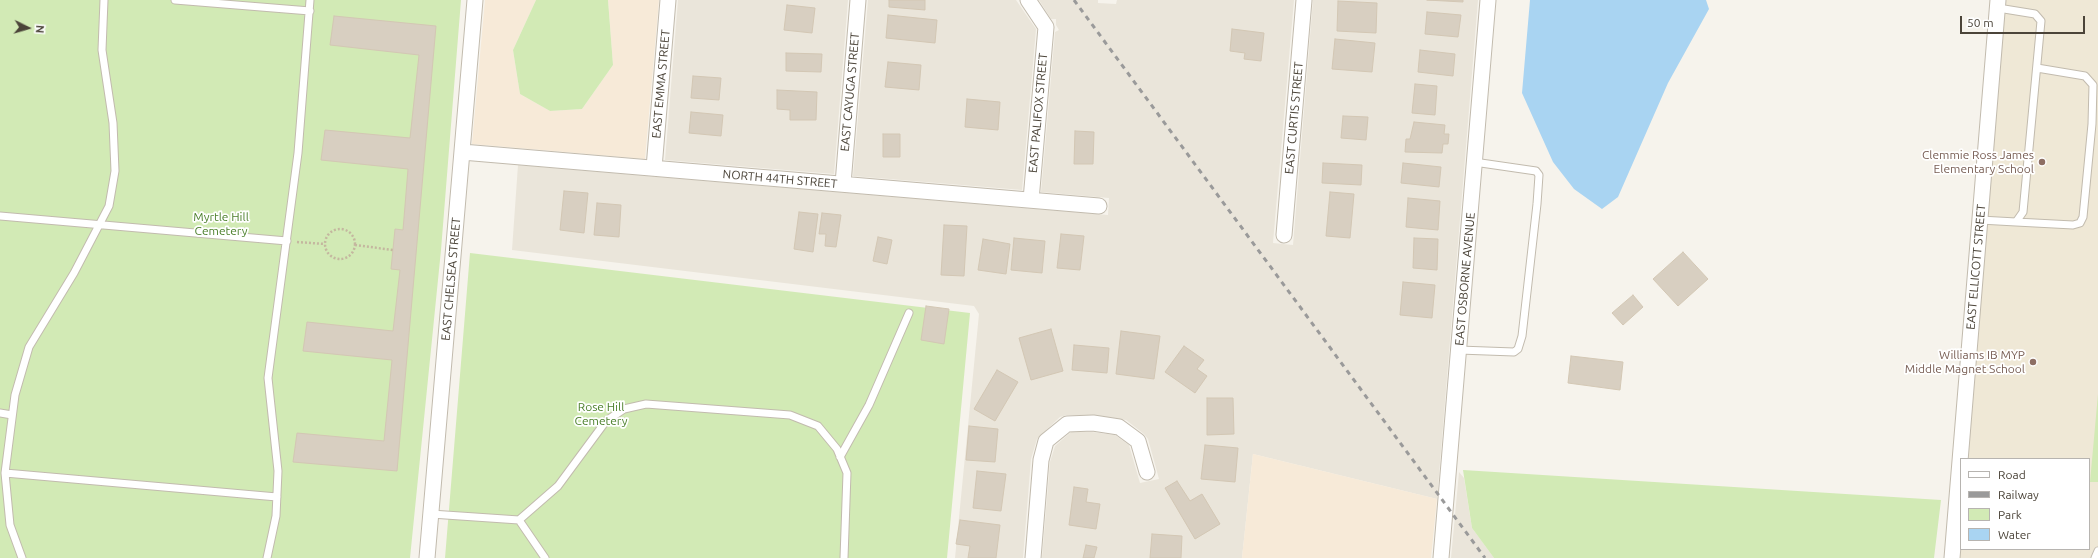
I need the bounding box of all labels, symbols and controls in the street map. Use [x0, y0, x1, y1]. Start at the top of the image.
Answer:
north arrow [8, 8, 48, 48]
scale bar [1962, 8, 2087, 34]
text: 50 m [1967, 16, 1994, 29]
text: N [34, 24, 46, 34]
street label: EAST EMMA STREET [649, 29, 673, 139]
street label: EAST CAYUGA STREET [838, 32, 862, 152]
street label: EAST PALIFOX STREET [1026, 52, 1050, 174]
street label: EAST CURTIS STREET [1282, 61, 1306, 175]
place label: Clemmie Ross James Elementary School [1922, 148, 2034, 176]
marker: Clemmie Ross James Elementary School [2037, 157, 2047, 167]
street label: NORTH 44TH STREET [722, 167, 838, 191]
street label: EAST ELLICOTT STREET [1963, 204, 1989, 330]
park label: Myrtle Hill Cemetery [193, 210, 249, 238]
street label: EAST OSBORNE AVENUE [1452, 212, 1478, 346]
street label: EAST CHELSEA STREET [438, 217, 464, 341]
place label: Williams IB MYP Middle Magnet School [1905, 348, 2025, 376]
marker: Williams IB MYP Middle Magnet School [2028, 357, 2038, 367]
park label: Rose Hill Cemetery [575, 400, 627, 428]
legend [1960, 458, 2090, 550]
text: Road [1998, 468, 2026, 481]
text: Railway [1998, 488, 2039, 501]
text: Park [1998, 508, 2022, 521]
text: Water [1998, 528, 2031, 541]

